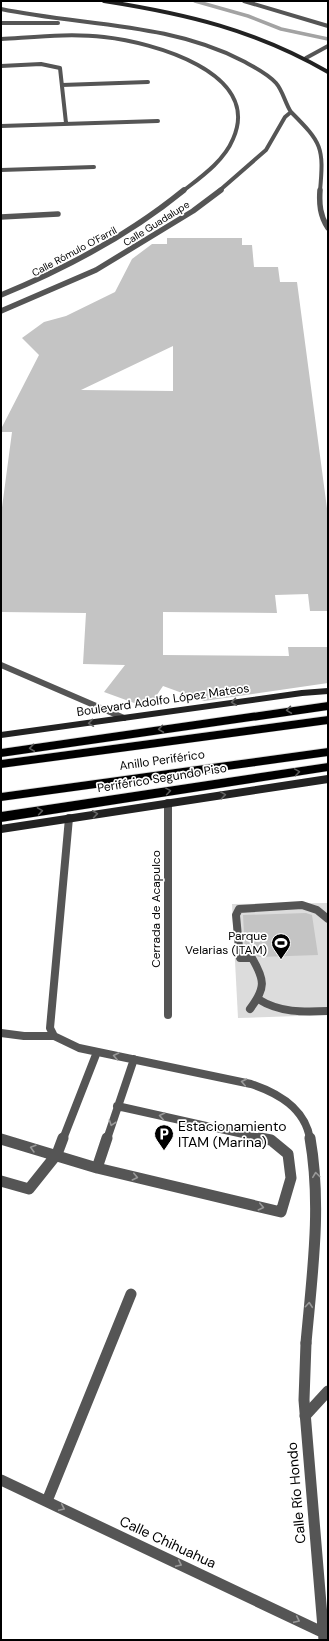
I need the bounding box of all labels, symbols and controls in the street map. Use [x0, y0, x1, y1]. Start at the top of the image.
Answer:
street label: Calle Guadalupe [121, 198, 192, 249]
street label: Calle Rómulo O'Farril [30, 224, 119, 279]
street label: Boulevard Adolfo López Mateos [76, 680, 250, 720]
one-way arrow [231, 697, 237, 706]
one-way arrow [286, 705, 292, 714]
one-way arrow [88, 718, 94, 727]
one-way arrow [158, 724, 164, 733]
one-way arrow [29, 743, 35, 752]
street label: Anillo Periférico [118, 746, 206, 774]
street label: Periférico Segundo Piso [96, 760, 228, 796]
one-way arrow [294, 768, 300, 777]
one-way arrow [165, 787, 171, 796]
one-way arrow [220, 791, 227, 800]
one-way arrow [36, 807, 43, 816]
one-way arrow [92, 811, 98, 819]
street label: Cerrada de Acapulco [148, 850, 164, 968]
place label: Parque Velarias (ITAM) [185, 928, 267, 958]
sports icon: Parque Velarias (ITAM) [270, 932, 292, 960]
one-way arrow [113, 1052, 120, 1060]
one-way arrow [241, 1079, 247, 1087]
one-way arrow [159, 1113, 165, 1121]
place label: Estacionamiento ITAM (Marina) [178, 1117, 286, 1151]
one-way arrow [108, 1119, 117, 1126]
parking icon: Estacionamiento ITAM (Marina) [153, 1123, 175, 1151]
one-way arrow [30, 1144, 36, 1152]
one-way arrow [131, 1172, 138, 1181]
one-way arrow [312, 1172, 321, 1178]
one-way arrow [258, 1203, 264, 1211]
one-way arrow [304, 1301, 313, 1308]
street label: Calle Río Hondo [283, 1441, 309, 1545]
one-way arrow [57, 1503, 65, 1511]
street label: Calle Chihuahua [117, 1512, 219, 1572]
one-way arrow [175, 1559, 183, 1567]
one-way arrow [292, 1615, 300, 1623]

